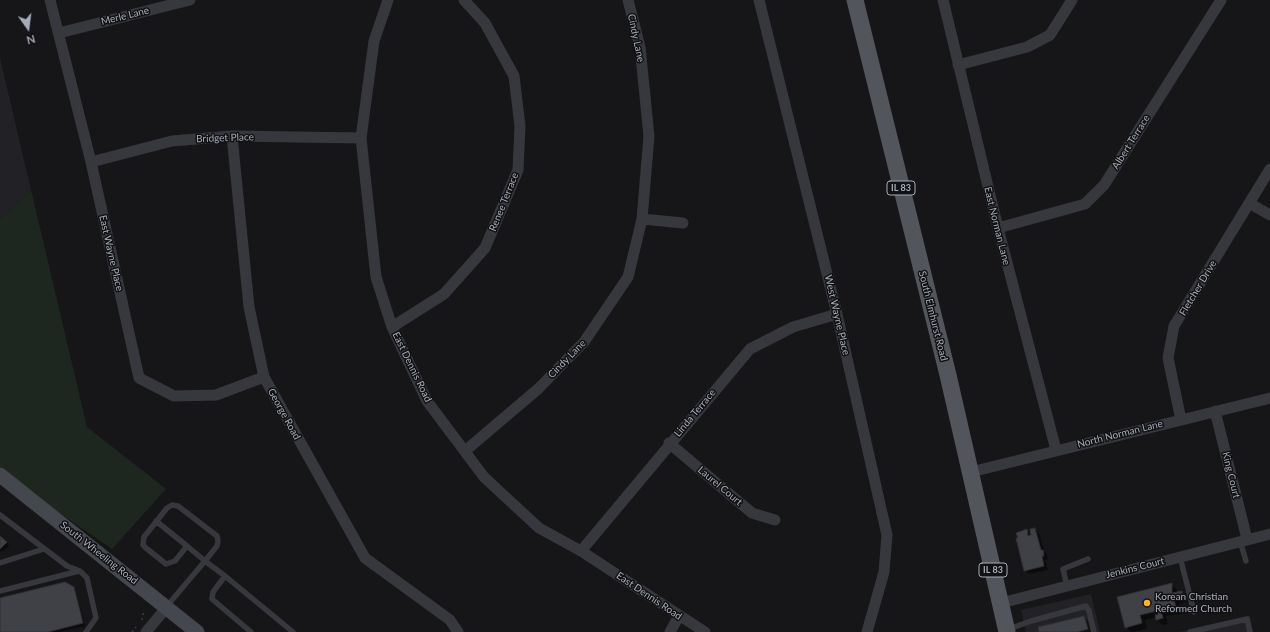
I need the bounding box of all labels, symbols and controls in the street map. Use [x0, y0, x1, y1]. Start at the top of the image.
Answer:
street label: Merle Lane [100, 4, 150, 28]
north arrow [8, 8, 48, 48]
street label: Cindy Lane [625, 13, 647, 63]
text: N [25, 33, 37, 47]
street label: Albert Terrace [1110, 113, 1152, 171]
street label: Bridget Place [196, 131, 254, 145]
street label: Renee Terrace [487, 171, 521, 233]
road number: IL 83 [887, 181, 915, 195]
street label: East Norman Lane [981, 186, 1013, 266]
street label: East Wayne Place [96, 214, 126, 292]
street label: Fletcher Drive [1177, 258, 1219, 318]
street label: South Elmhurst Road [916, 270, 950, 362]
street label: West Wayne Place [822, 274, 852, 356]
street label: East Dennis Road [390, 330, 434, 404]
street label: Cindy Lane [546, 337, 588, 381]
street label: George Road [265, 386, 303, 442]
street label: Linda Terrace [672, 387, 718, 439]
street label: North Norman Lane [1076, 418, 1164, 450]
street label: King Court [1219, 451, 1243, 499]
street label: Laurel Court [695, 464, 745, 508]
street label: South Wheeling Road [58, 519, 140, 587]
street label: Jenkins Court [1104, 555, 1166, 581]
road number: IL 83 [979, 563, 1007, 577]
street label: East Dennis Road [614, 570, 684, 622]
place label: Korean Christian Reformed Church [1155, 591, 1232, 614]
marker: Korean Christian Reformed Church [1142, 598, 1152, 608]

